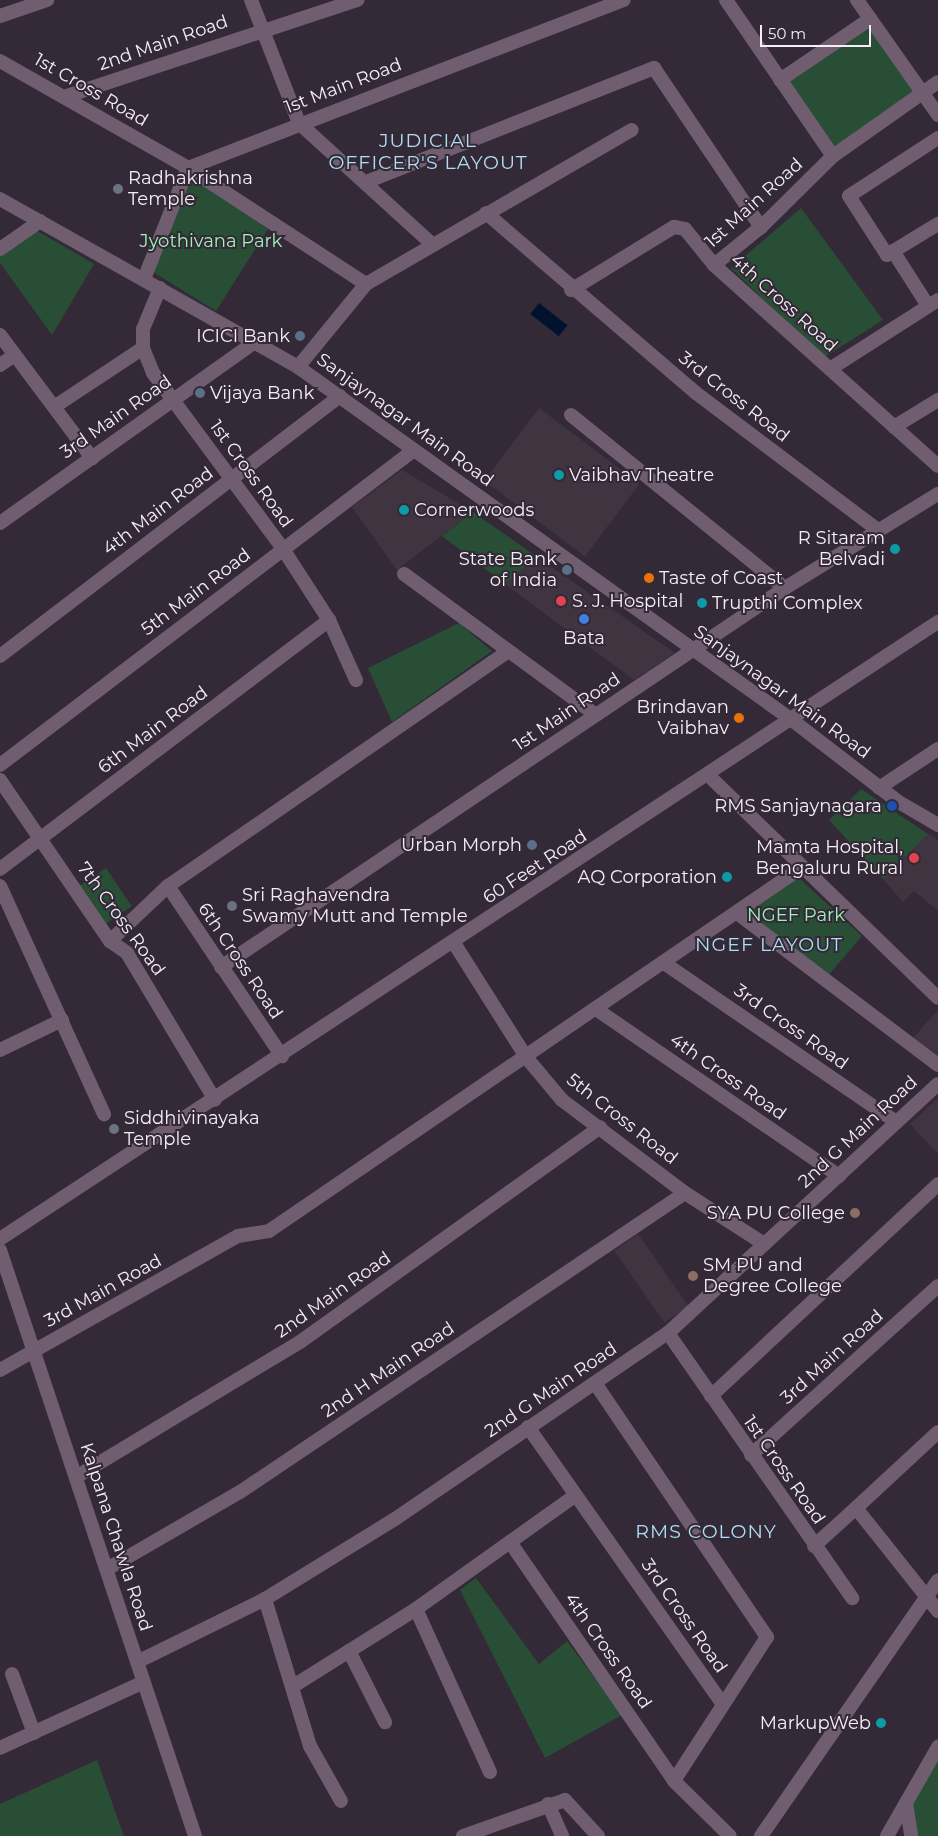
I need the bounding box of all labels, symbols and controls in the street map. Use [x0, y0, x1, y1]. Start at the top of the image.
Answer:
street label: 2nd Main Road [95, 11, 231, 75]
scale bar [763, 15, 874, 47]
text: 50 m [768, 24, 806, 43]
street label: 1st Cross Road [30, 49, 152, 131]
street label: 1st Main Road [281, 54, 405, 118]
district label: JUDICIAL OFFICER'S LAYOUT [326, 130, 530, 174]
street label: 1st Main Road [701, 154, 807, 252]
place label: Radhakrishna Temple [128, 168, 253, 210]
marker: Radhakrishna Temple [112, 183, 124, 195]
park label: Jyothivana Park [140, 230, 282, 252]
street label: 4th Cross Road [726, 249, 842, 357]
place label: ICICI Bank [196, 325, 290, 347]
marker: ICICI Bank [294, 330, 306, 342]
street label: 3rd Cross Road [674, 347, 794, 447]
street label: Sanjaynagar Main Road [312, 349, 498, 491]
street label: 3rd Main Road [56, 371, 176, 463]
place label: Vijaya Bank [210, 382, 314, 404]
marker: Vijaya Bank [194, 387, 206, 399]
street label: 1st Cross Road [205, 416, 297, 532]
street label: 4th Main Road [99, 462, 217, 560]
place label: Vaibhav Theatre [569, 464, 714, 486]
marker: Vaibhav Theatre [553, 469, 565, 481]
place label: Cornerwoods [414, 499, 534, 521]
marker: Cornerwoods [398, 504, 410, 516]
place label: R Sitaram Belvadi [798, 528, 885, 570]
marker: R Sitaram Belvadi [889, 543, 901, 555]
street label: 5th Main Road [137, 544, 255, 640]
place label: State Bank of India [459, 549, 557, 592]
marker: State Bank of India [561, 564, 573, 576]
place label: Taste of Coast [659, 567, 783, 589]
marker: Taste of Coast [643, 572, 655, 584]
place label: S. J. Hospital [572, 590, 683, 612]
place label: Trupthi Complex [712, 592, 863, 614]
marker: S. J. Hospital [554, 594, 568, 608]
marker: Trupthi Complex [696, 597, 708, 609]
marker: Bata [578, 613, 590, 625]
street label: Sanjaynagar Main Road [689, 621, 875, 763]
place label: Bata [563, 627, 605, 649]
street label: 1st Main Road [510, 668, 624, 756]
street label: 6th Main Road [94, 682, 212, 778]
place label: Brindavan Vaibhav [637, 697, 729, 740]
marker: Brindavan Vaibhav [733, 712, 745, 724]
place label: RMS Sanjaynagara [714, 795, 882, 817]
marker: RMS Sanjaynagara [886, 800, 898, 812]
street label: 60 Feet Road [479, 825, 591, 909]
place label: Urban Morph [401, 834, 522, 856]
place label: Mamta Hospital, Bengaluru Rural [755, 837, 903, 880]
marker: Urban Morph [526, 839, 538, 851]
marker: Mamta Hospital, Bengaluru Rural [907, 851, 921, 865]
street label: 7th Cross Road [73, 858, 169, 980]
place label: AQ Corporation [578, 866, 717, 888]
marker: AQ Corporation [721, 871, 733, 883]
place label: Sri Raghavendra Swamy Mutt and Temple [242, 885, 468, 928]
street label: 6th Cross Road [193, 899, 287, 1023]
marker: Sri Raghavendra Swamy Mutt and Temple [226, 900, 238, 912]
park label: NGEF Park [747, 904, 845, 926]
district label: NGEF LAYOUT [694, 934, 844, 956]
street label: 3rd Cross Road [730, 980, 852, 1074]
street label: 4th Cross Road [666, 1029, 790, 1125]
street label: 5th Cross Road [562, 1069, 682, 1169]
street label: 2nd G Main Road [794, 1071, 922, 1193]
place label: Siddhivinayaka Temple [124, 1108, 260, 1150]
marker: Siddhivinayaka Temple [108, 1123, 120, 1135]
place label: SYA PU College [707, 1202, 845, 1224]
marker: SYA PU College [849, 1207, 861, 1219]
street label: 2nd Main Road [271, 1247, 395, 1343]
street label: 3rd Main Road [41, 1250, 165, 1332]
place label: SM PU and Degree College [703, 1255, 842, 1298]
marker: SM PU and Degree College [687, 1270, 699, 1282]
street label: 3rd Main Road [776, 1305, 888, 1409]
street label: 2nd H Main Road [318, 1318, 458, 1422]
street label: 2nd G Main Road [481, 1338, 621, 1442]
street label: 1st Cross Road [739, 1412, 829, 1528]
street label: Kalpana Chawla Road [75, 1440, 157, 1634]
district label: RMS COLONY [634, 1521, 778, 1543]
street label: 3rd Cross Road [637, 1555, 731, 1677]
street label: 4th Cross Road [560, 1589, 656, 1713]
place label: MarkupWeb [760, 1712, 871, 1734]
marker: MarkupWeb [875, 1717, 887, 1729]

